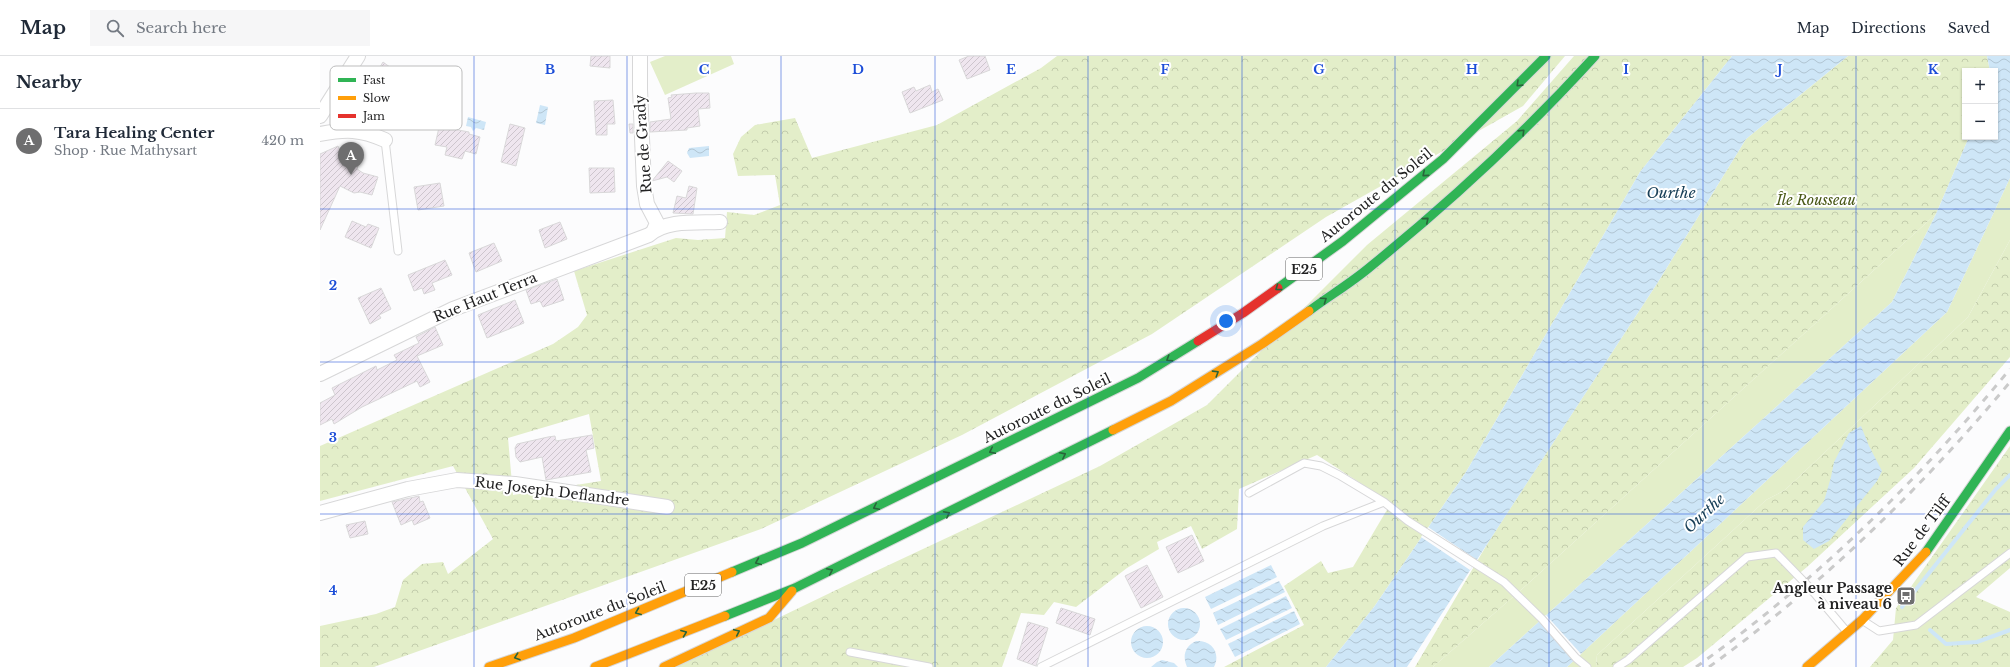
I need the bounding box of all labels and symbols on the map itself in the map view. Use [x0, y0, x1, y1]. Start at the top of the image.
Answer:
text: B [545, 61, 555, 78]
text: C [699, 61, 710, 78]
text: D [852, 61, 864, 78]
text: E [1006, 61, 1016, 78]
text: F [1161, 61, 1170, 78]
text: G [1313, 61, 1325, 78]
text: H [1466, 61, 1478, 78]
text: I [1623, 61, 1629, 78]
text: J [1774, 61, 1783, 78]
text: K [1928, 61, 1939, 78]
legend [330, 66, 462, 130]
text: Fast [363, 73, 386, 87]
one-way arrow [1516, 79, 1524, 87]
text: Slow [363, 91, 391, 105]
street label: Rue de Grady [631, 94, 655, 194]
text: Jam [361, 109, 385, 123]
one-way arrow [1517, 129, 1525, 137]
pin: A [338, 142, 364, 175]
street label: Autoroute du Soleil [1315, 144, 1436, 247]
one-way arrow [1422, 169, 1429, 176]
water label: Ourthe [1647, 183, 1696, 202]
park label: Île Rousseau [1775, 191, 1856, 209]
one-way arrow [1421, 217, 1429, 224]
road number: E25 [1286, 258, 1322, 280]
street label: Rue Haut Terra [430, 268, 540, 326]
text: 2 [329, 277, 337, 294]
one-way arrow [1276, 283, 1283, 290]
one-way arrow [1320, 297, 1327, 305]
your location [1216, 311, 1236, 331]
one-way arrow [1166, 354, 1173, 362]
street label: Autoroute du Soleil [979, 369, 1114, 447]
one-way arrow [1212, 370, 1219, 377]
text: 3 [329, 429, 337, 446]
one-way arrow [989, 446, 996, 454]
one-way arrow [1059, 453, 1067, 460]
street label: Rue Joseph Deflandre [474, 473, 630, 509]
water label: Ourthe [1680, 489, 1729, 537]
street label: Rue de Tilff [1890, 491, 1955, 570]
one-way arrow [873, 502, 881, 510]
one-way arrow [943, 511, 950, 518]
one-way arrow [755, 557, 762, 565]
one-way arrow [826, 568, 834, 576]
road number: E25 [685, 574, 721, 596]
street label: Autoroute du Soleil [531, 577, 669, 645]
place label: Angleur Passage à niveau 6 [1772, 579, 1892, 613]
text: 4 [329, 582, 338, 599]
bus stop icon: Angleur Passage à niveau 6 [1895, 585, 1917, 607]
one-way arrow [635, 607, 642, 615]
one-way arrow [681, 629, 688, 637]
one-way arrow [733, 629, 740, 637]
one-way arrow [513, 653, 520, 661]

